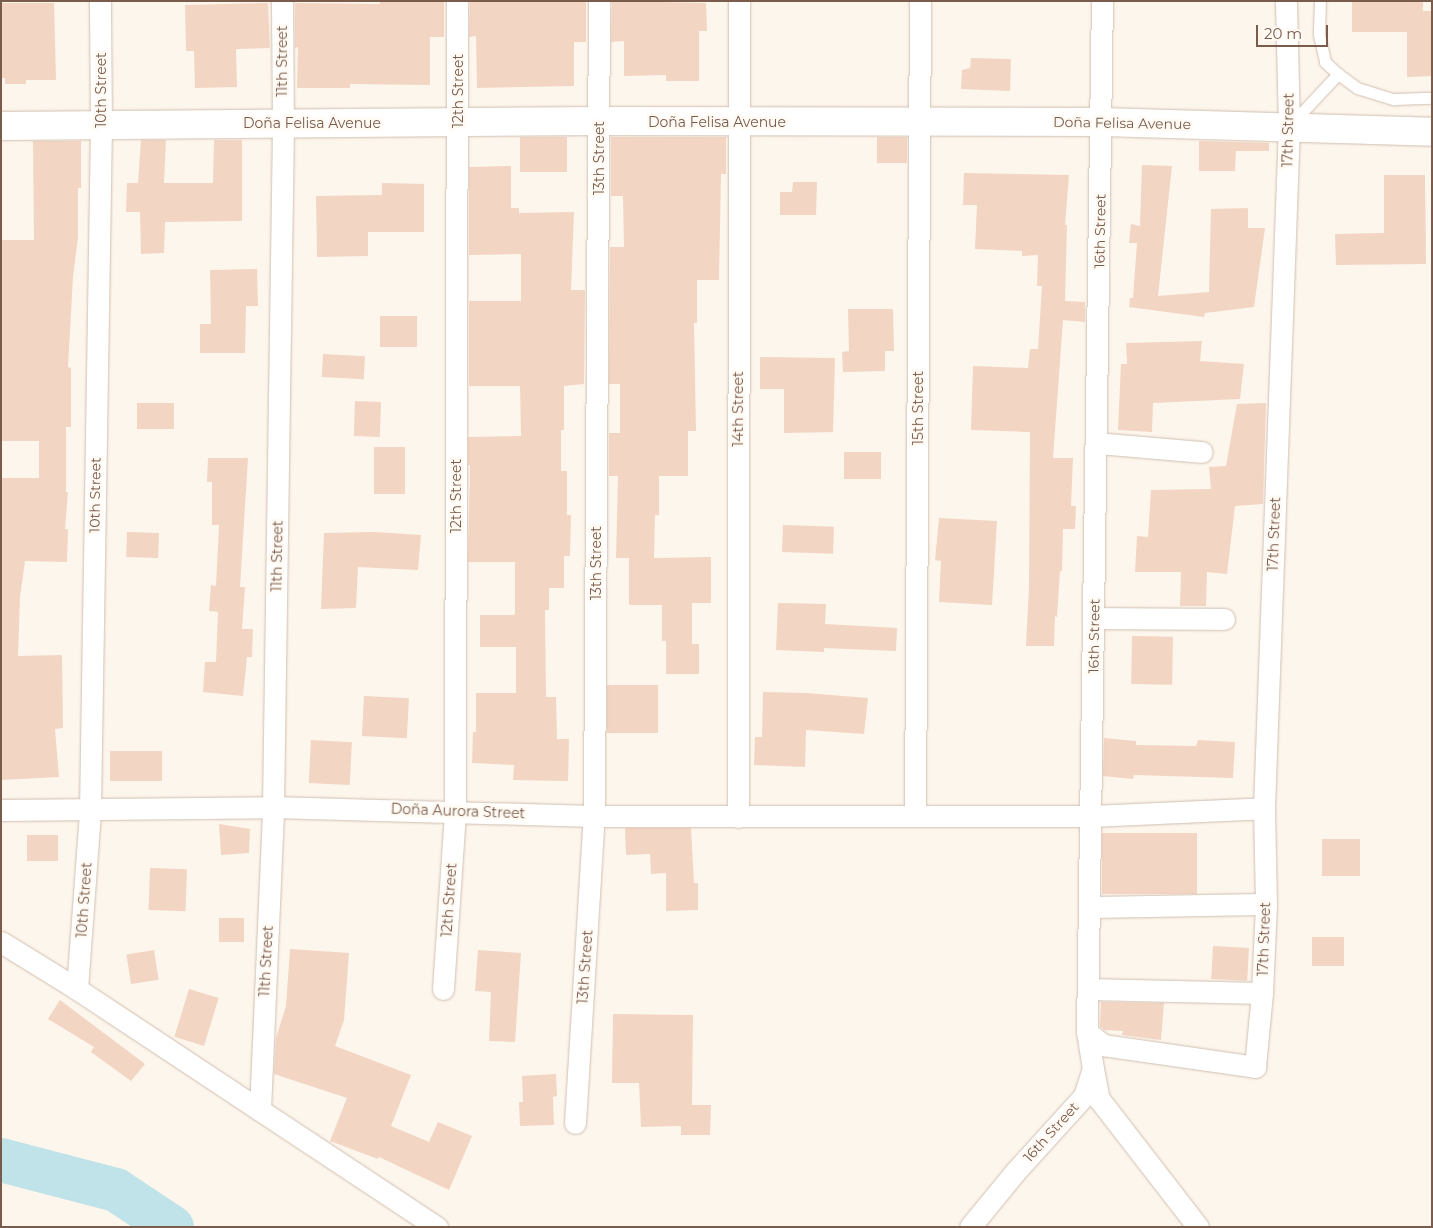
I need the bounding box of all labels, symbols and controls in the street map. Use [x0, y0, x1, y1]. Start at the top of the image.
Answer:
scale bar [1258, 15, 1330, 47]
text: 20 m [1264, 24, 1302, 43]
street label: 11th Street [274, 25, 290, 97]
street label: 10th Street [93, 52, 109, 128]
street label: 12th Street [450, 54, 466, 128]
street label: 17th Street [1279, 93, 1297, 167]
street label: Doña Felisa Avenue [1053, 113, 1191, 133]
street label: Doña Felisa Avenue [648, 114, 786, 130]
street label: Doña Felisa Avenue [243, 115, 381, 131]
street label: 13th Street [591, 121, 607, 195]
street label: 16th Street [1091, 193, 1109, 269]
street label: 14th Street [730, 371, 746, 447]
street label: 15th Street [910, 371, 926, 445]
street label: 10th Street [86, 457, 104, 533]
street label: 12th Street [448, 459, 464, 533]
street label: 17th Street [1264, 497, 1284, 571]
street label: 11th Street [268, 520, 286, 592]
street label: 13th Street [588, 526, 604, 600]
street label: 16th Street [1085, 598, 1103, 674]
street label: Doña Aurora Street [390, 800, 526, 822]
street label: 10th Street [73, 862, 95, 938]
street label: 12th Street [438, 862, 460, 938]
street label: 17th Street [1254, 902, 1274, 976]
street label: 11th Street [256, 925, 276, 997]
street label: 13th Street [574, 929, 596, 1005]
street label: 16th Street [1020, 1099, 1082, 1165]

